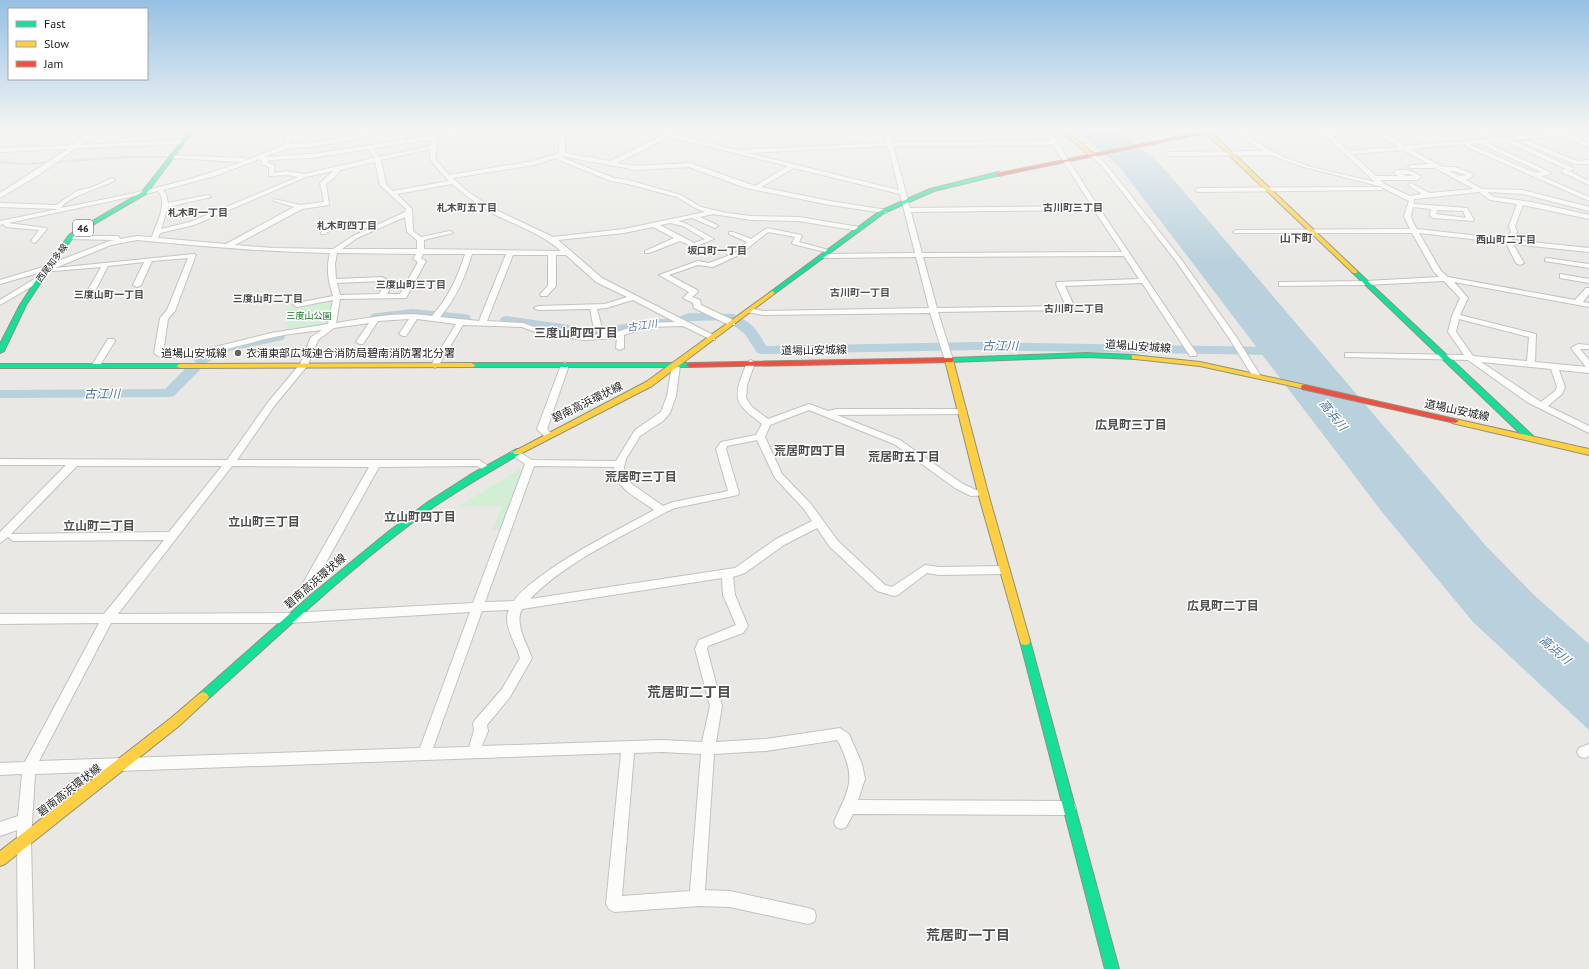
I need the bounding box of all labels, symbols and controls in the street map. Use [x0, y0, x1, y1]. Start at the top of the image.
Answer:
legend [8, 8, 148, 80]
text: Fast [44, 16, 65, 31]
text: Slow [44, 36, 69, 51]
text: Jam [43, 56, 63, 71]
district label: 札木町五丁目 [437, 201, 497, 214]
district label: 古川町三丁目 [1043, 201, 1103, 214]
district label: 札木町一丁目 [168, 206, 228, 219]
district label: 札木町四丁目 [317, 219, 377, 232]
road number: 46 [73, 220, 93, 236]
district label: 山下町 [1280, 231, 1313, 245]
district label: 西山町二丁目 [1476, 233, 1536, 246]
street label: 西尾知多線 [34, 241, 70, 284]
district label: 坂口町一丁目 [687, 244, 747, 257]
district label: 三度山町三丁目 [376, 278, 446, 291]
district label: 古川町一丁目 [830, 286, 890, 299]
district label: 三度山町一丁目 [74, 288, 144, 301]
district label: 三度山町二丁目 [233, 292, 303, 305]
district label: 古川町二丁目 [1044, 302, 1104, 315]
park label: 三度山公園 [286, 310, 332, 321]
water label: 古江川 [626, 317, 659, 334]
district label: 三度山町四丁目 [534, 325, 618, 340]
street label: 道場山安城線 [1105, 337, 1171, 355]
water label: 古江川 [982, 338, 1020, 353]
street label: 道場山安城線 [781, 342, 847, 358]
street label: 道場山安城線 [161, 346, 227, 360]
place label: 衣浦東部広域連合消防局碧南消防署北分署 [246, 346, 455, 360]
marker: 衣浦東部広域連合消防局碧南消防署北分署 [233, 348, 243, 358]
street label: 碧南高浜環状線 [549, 379, 625, 425]
water label: 古江川 [84, 386, 122, 401]
water label: 高浜川 [1316, 396, 1352, 435]
street label: 道場山安城線 [1423, 396, 1491, 424]
district label: 広見町三丁目 [1095, 417, 1167, 432]
district label: 荒居町四丁目 [774, 443, 846, 458]
district label: 荒居町五丁目 [868, 449, 940, 464]
district label: 荒居町三丁目 [605, 469, 677, 484]
district label: 立山町四丁目 [384, 509, 456, 524]
district label: 立山町三丁目 [228, 514, 300, 529]
district label: 立山町二丁目 [63, 518, 135, 533]
street label: 碧南高浜環状線 [281, 550, 349, 612]
district label: 広見町二丁目 [1187, 598, 1259, 613]
water label: 高浜川 [1537, 632, 1575, 668]
district label: 荒居町二丁目 [647, 683, 731, 701]
street label: 碧南高浜環状線 [34, 761, 104, 819]
district label: 荒居町一丁目 [926, 926, 1010, 944]

